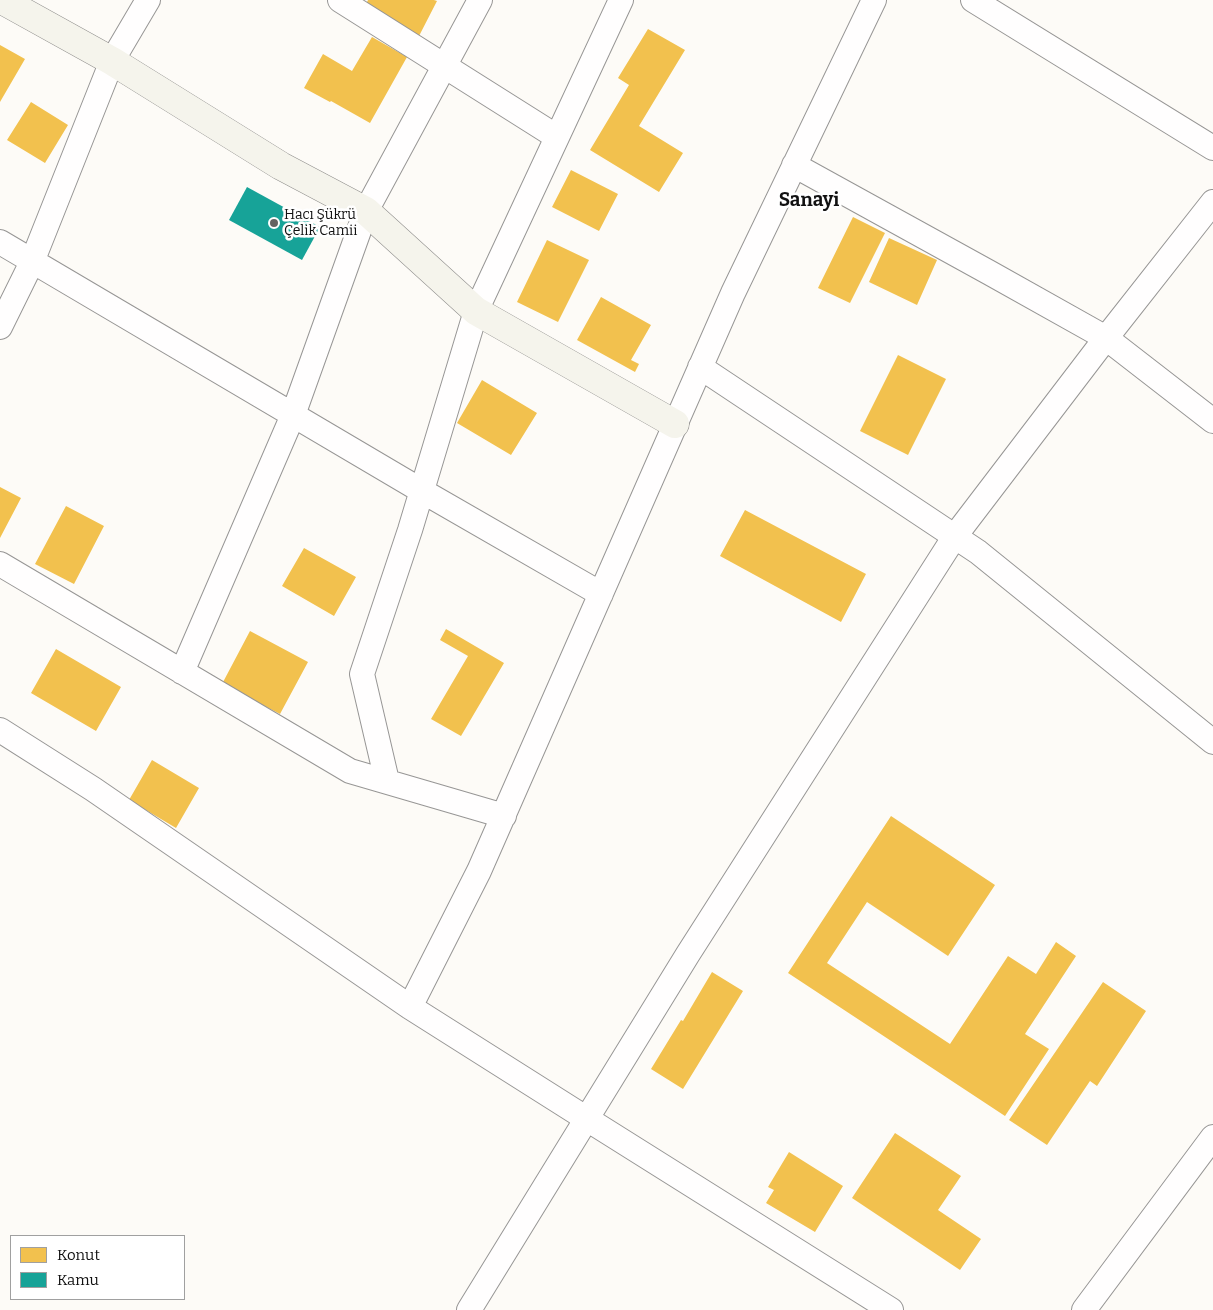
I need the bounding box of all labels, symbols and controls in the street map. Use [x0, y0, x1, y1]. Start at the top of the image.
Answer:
district label: Sanayi [779, 190, 839, 212]
place label: Hacı Şükrü Çelik Camii [284, 207, 357, 240]
marker: Hacı Şükrü Çelik Camii [268, 217, 280, 229]
legend [10, 1235, 185, 1300]
text: Konut [57, 1246, 100, 1264]
text: Kamu [57, 1271, 99, 1289]

